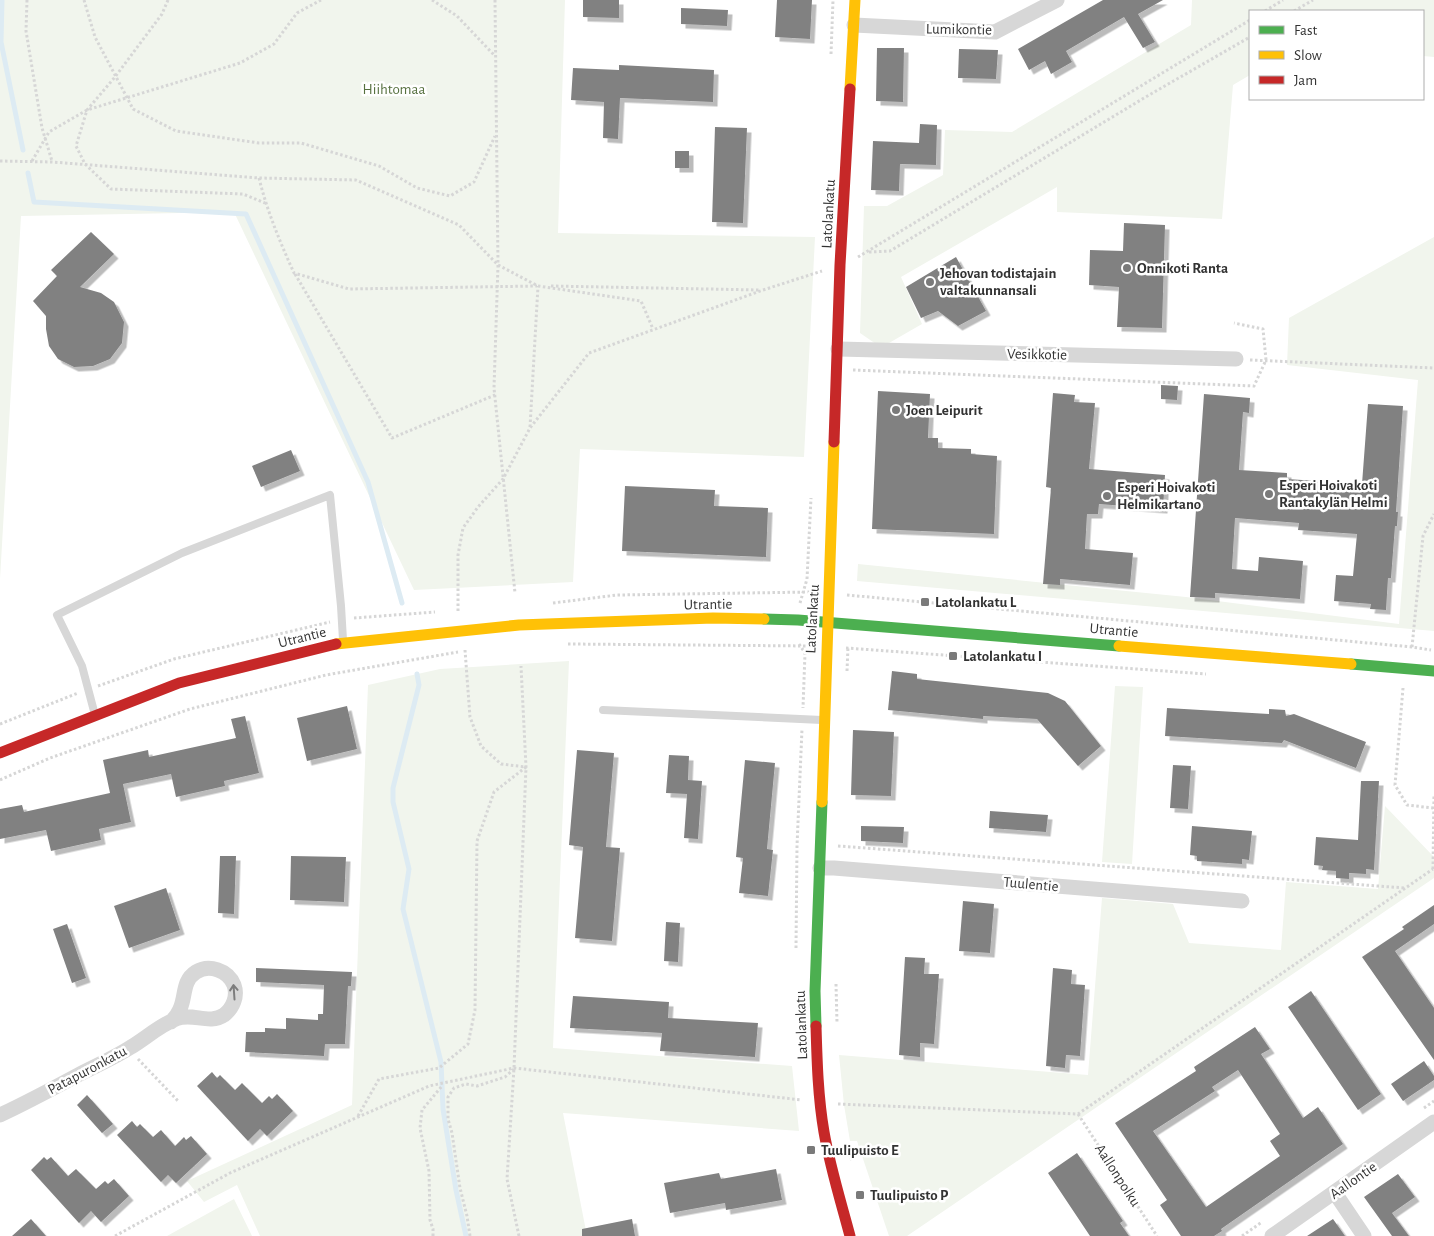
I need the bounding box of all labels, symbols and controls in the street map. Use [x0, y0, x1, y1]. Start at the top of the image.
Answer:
legend [1249, 10, 1424, 100]
street label: Lumikontie [926, 21, 992, 38]
text: Fast [1294, 23, 1318, 38]
text: Slow [1294, 48, 1322, 63]
text: Jam [1294, 73, 1317, 88]
park label: Hiihtomaa [363, 82, 426, 97]
street label: Latolankatu [819, 179, 838, 249]
place label: Onnikoti Ranta [1137, 261, 1228, 276]
marker: Onnikoti Ranta [1121, 262, 1133, 274]
place label: Jehovan todistajain valtakunnansali [940, 266, 1056, 298]
marker: Jehovan todistajain valtakunnansali [924, 276, 936, 288]
street label: Vesikkotie [1007, 346, 1067, 363]
place label: Joen Leipurit [906, 403, 982, 418]
marker: Joen Leipurit [890, 404, 902, 416]
place label: Esperi Hoivakoti Rantakylän Helmi [1279, 478, 1388, 510]
place label: Esperi Hoivakoti Helmikartano [1117, 480, 1215, 512]
marker: Esperi Hoivakoti Rantakylän Helmi [1263, 488, 1275, 500]
marker: Esperi Hoivakoti Helmikartano [1101, 490, 1113, 502]
street label: Latolankatu [803, 584, 822, 654]
place label: Latolankatu L [935, 595, 1017, 610]
marker: Latolankatu L [919, 596, 931, 608]
street label: Utrantie [684, 597, 733, 612]
street label: Utrantie [1089, 621, 1139, 640]
street label: Utrantie [277, 624, 328, 651]
place label: Latolankatu I [963, 649, 1042, 664]
marker: Latolankatu I [947, 650, 959, 662]
street label: Tuulentie [1003, 875, 1059, 894]
one-way arrow [229, 985, 238, 1001]
street label: Latolankatu [793, 990, 810, 1060]
street label: Patapuronkatu [45, 1043, 129, 1097]
street label: Aallonpolku [1092, 1141, 1143, 1209]
place label: Tuulipuisto E [821, 1143, 899, 1158]
marker: Tuulipuisto E [805, 1144, 817, 1156]
street label: Aallontie [1327, 1159, 1379, 1202]
place label: Tuulipuisto P [870, 1188, 949, 1203]
marker: Tuulipuisto P [854, 1189, 866, 1201]

